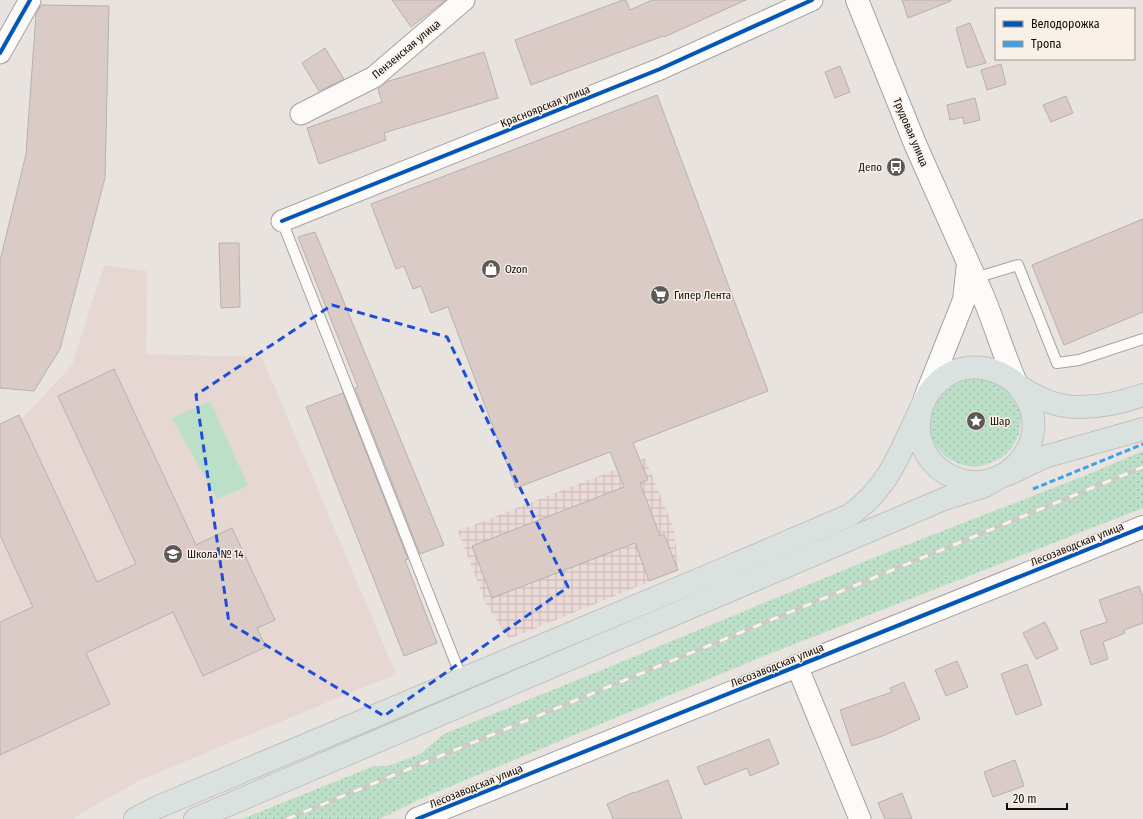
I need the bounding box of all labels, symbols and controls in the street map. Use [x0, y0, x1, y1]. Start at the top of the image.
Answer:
legend [995, 8, 1135, 60]
street label: Пензенская улица [370, 17, 443, 82]
text: Велодорожка [1031, 17, 1100, 31]
text: Тропа [1031, 37, 1062, 51]
street label: Красноярская улица [499, 83, 592, 130]
street label: Трудовая улица [890, 96, 931, 169]
bus stop icon: Депо [885, 156, 907, 178]
place label: Депо [858, 161, 882, 174]
shop icon: Ozon [480, 258, 502, 280]
place label: Ozon [505, 263, 528, 276]
supermarket icon: Гипер Лента [649, 284, 671, 306]
place label: Гипер Лента [674, 289, 731, 302]
place icon: Шар [965, 410, 987, 432]
place label: Шар [990, 415, 1010, 428]
street label: Лесозаводская улица [1029, 520, 1126, 569]
school or university icon: Школа № 14 [162, 543, 184, 565]
place label: Школа № 14 [187, 548, 244, 561]
street label: Лесозаводская улица [729, 641, 826, 690]
street label: Лесозаводская улица [428, 762, 525, 811]
scale bar [1007, 785, 1067, 811]
text: 20 m [1013, 792, 1037, 806]

